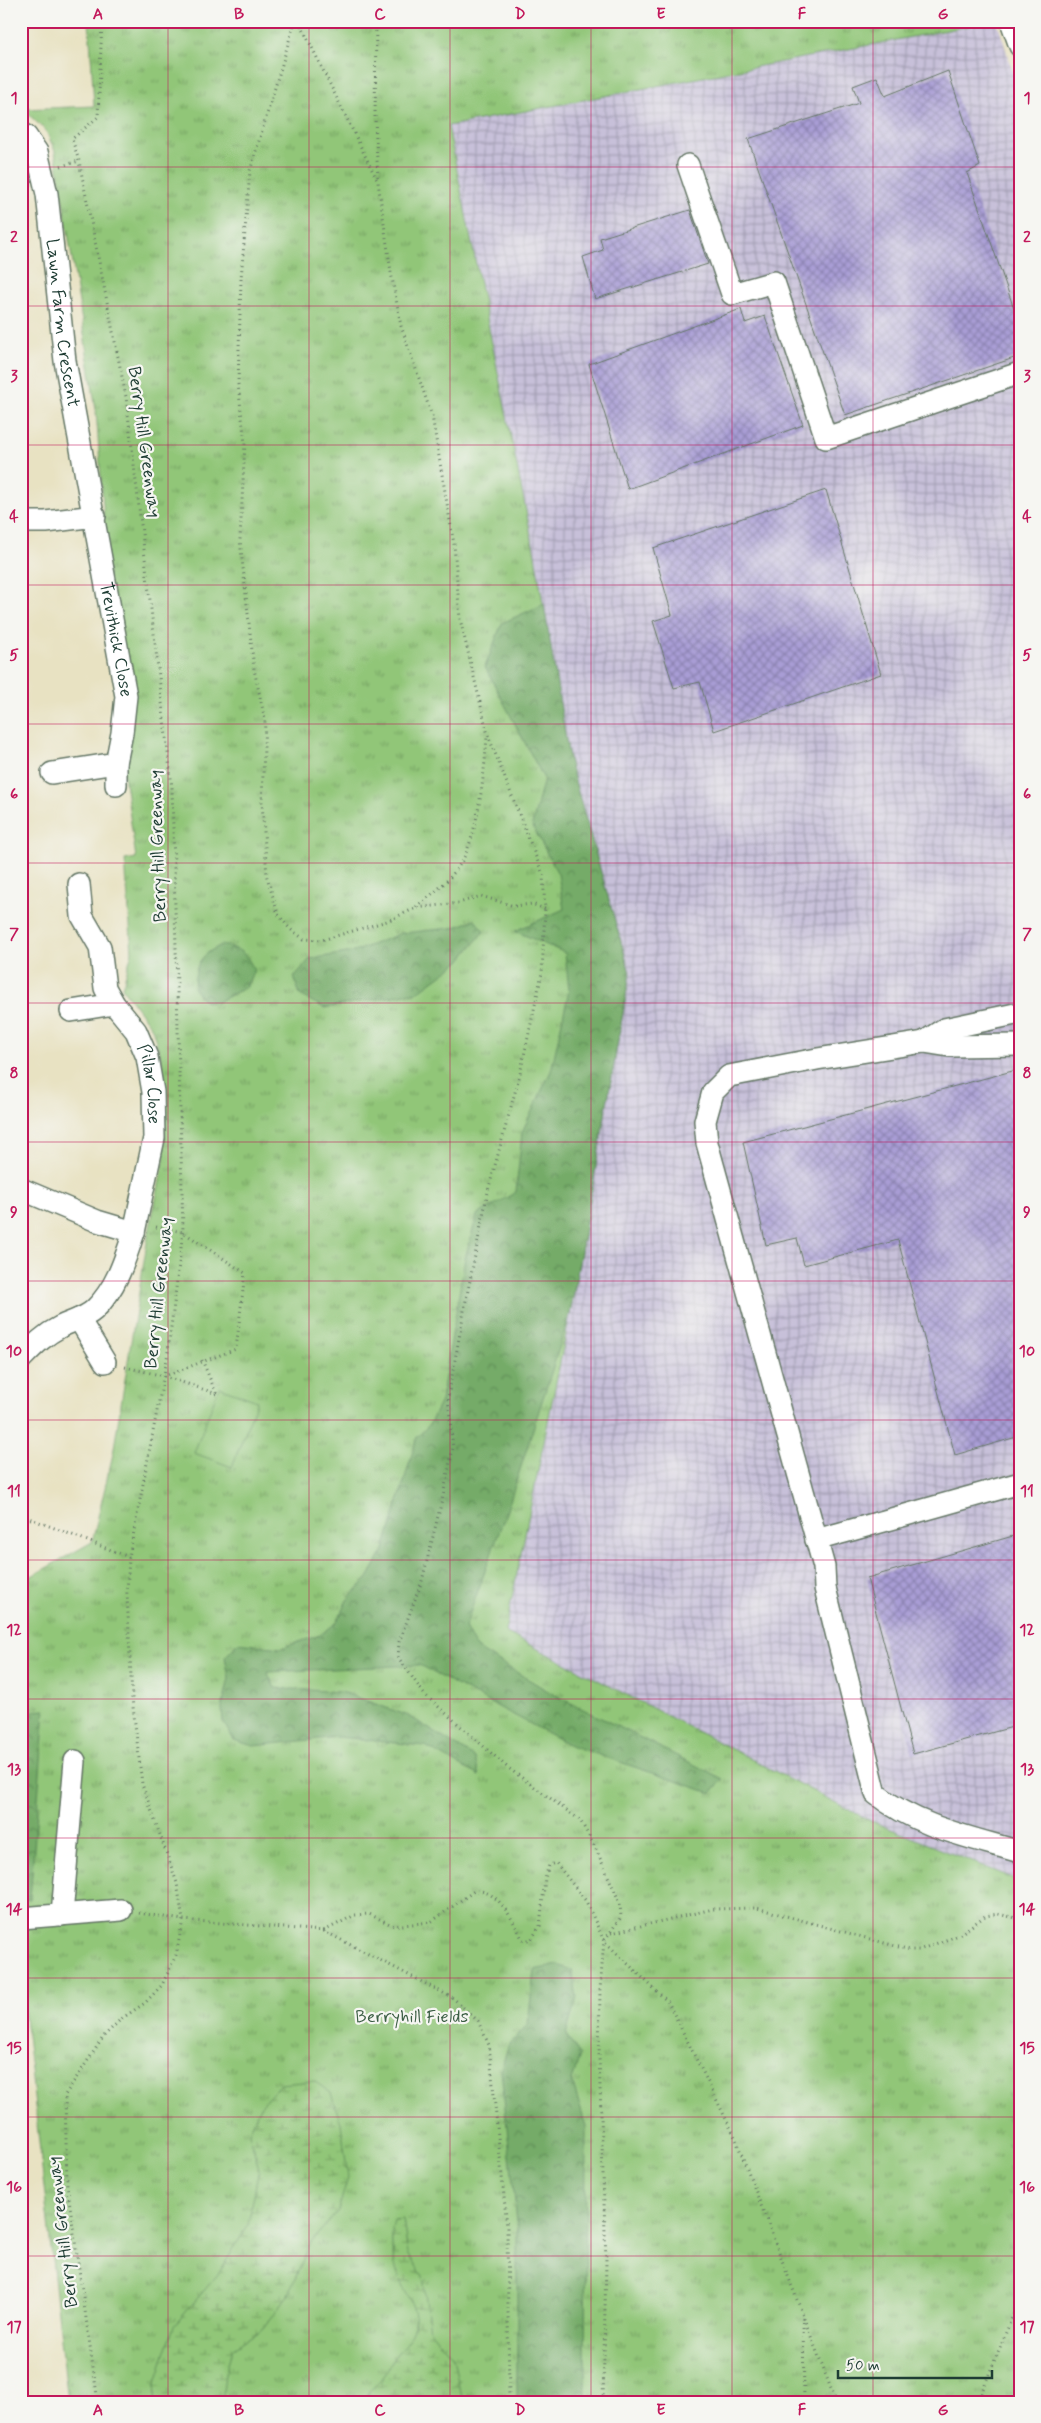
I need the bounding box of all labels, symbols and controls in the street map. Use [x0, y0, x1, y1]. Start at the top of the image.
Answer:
text: A [93, 4, 103, 25]
text: B [234, 4, 244, 25]
text: C [374, 4, 386, 25]
text: D [514, 4, 526, 25]
text: E [656, 4, 666, 25]
text: F [798, 4, 807, 25]
text: G [938, 4, 949, 25]
text: 1 [10, 88, 18, 109]
text: 1 [1023, 88, 1031, 109]
text: 2 [10, 227, 18, 248]
text: 2 [1023, 227, 1031, 248]
street label: Lawn Farm Crescent [40, 237, 85, 409]
street label: Berry Hill Greenway [122, 365, 166, 519]
text: 3 [10, 366, 18, 387]
text: 3 [1023, 366, 1031, 387]
text: 4 [9, 506, 19, 527]
text: 4 [1022, 506, 1032, 527]
street label: Trevithick Close [93, 580, 138, 699]
text: 5 [9, 645, 19, 666]
text: 5 [1022, 645, 1032, 666]
street label: Berry Hill Greenway [143, 769, 173, 923]
text: 6 [10, 784, 18, 805]
text: 6 [1023, 784, 1031, 805]
text: 7 [9, 924, 19, 945]
text: 7 [1022, 924, 1032, 945]
street label: Pillar Close [131, 1040, 166, 1124]
text: 8 [9, 1063, 19, 1084]
text: 8 [1022, 1063, 1032, 1084]
text: 9 [10, 1202, 18, 1223]
text: 9 [1023, 1202, 1031, 1223]
street label: Berry Hill Greenway [139, 1216, 179, 1370]
text: 10 [6, 1341, 22, 1362]
text: 10 [1019, 1341, 1035, 1362]
text: 11 [7, 1481, 21, 1502]
text: 11 [1020, 1481, 1034, 1502]
text: 12 [6, 1620, 22, 1641]
text: 12 [1019, 1620, 1035, 1641]
text: 13 [7, 1759, 21, 1780]
text: 13 [1020, 1759, 1034, 1780]
text: 14 [6, 1899, 23, 1920]
text: 14 [1019, 1899, 1036, 1920]
park label: Berryhill Fields [355, 2005, 469, 2029]
text: 15 [6, 2038, 22, 2059]
text: 15 [1019, 2038, 1035, 2059]
street label: Berry Hill Greenway [42, 2155, 84, 2309]
text: 16 [6, 2177, 22, 2198]
text: 16 [1019, 2177, 1035, 2198]
text: 17 [6, 2317, 22, 2338]
text: 17 [1019, 2317, 1035, 2338]
scale bar [838, 2348, 992, 2380]
text: 50 m [846, 2356, 880, 2376]
text: A [93, 2400, 103, 2421]
text: B [234, 2400, 244, 2421]
text: C [374, 2400, 386, 2421]
text: D [514, 2400, 526, 2421]
text: E [656, 2400, 666, 2421]
text: F [798, 2400, 807, 2421]
text: G [938, 2400, 949, 2421]

